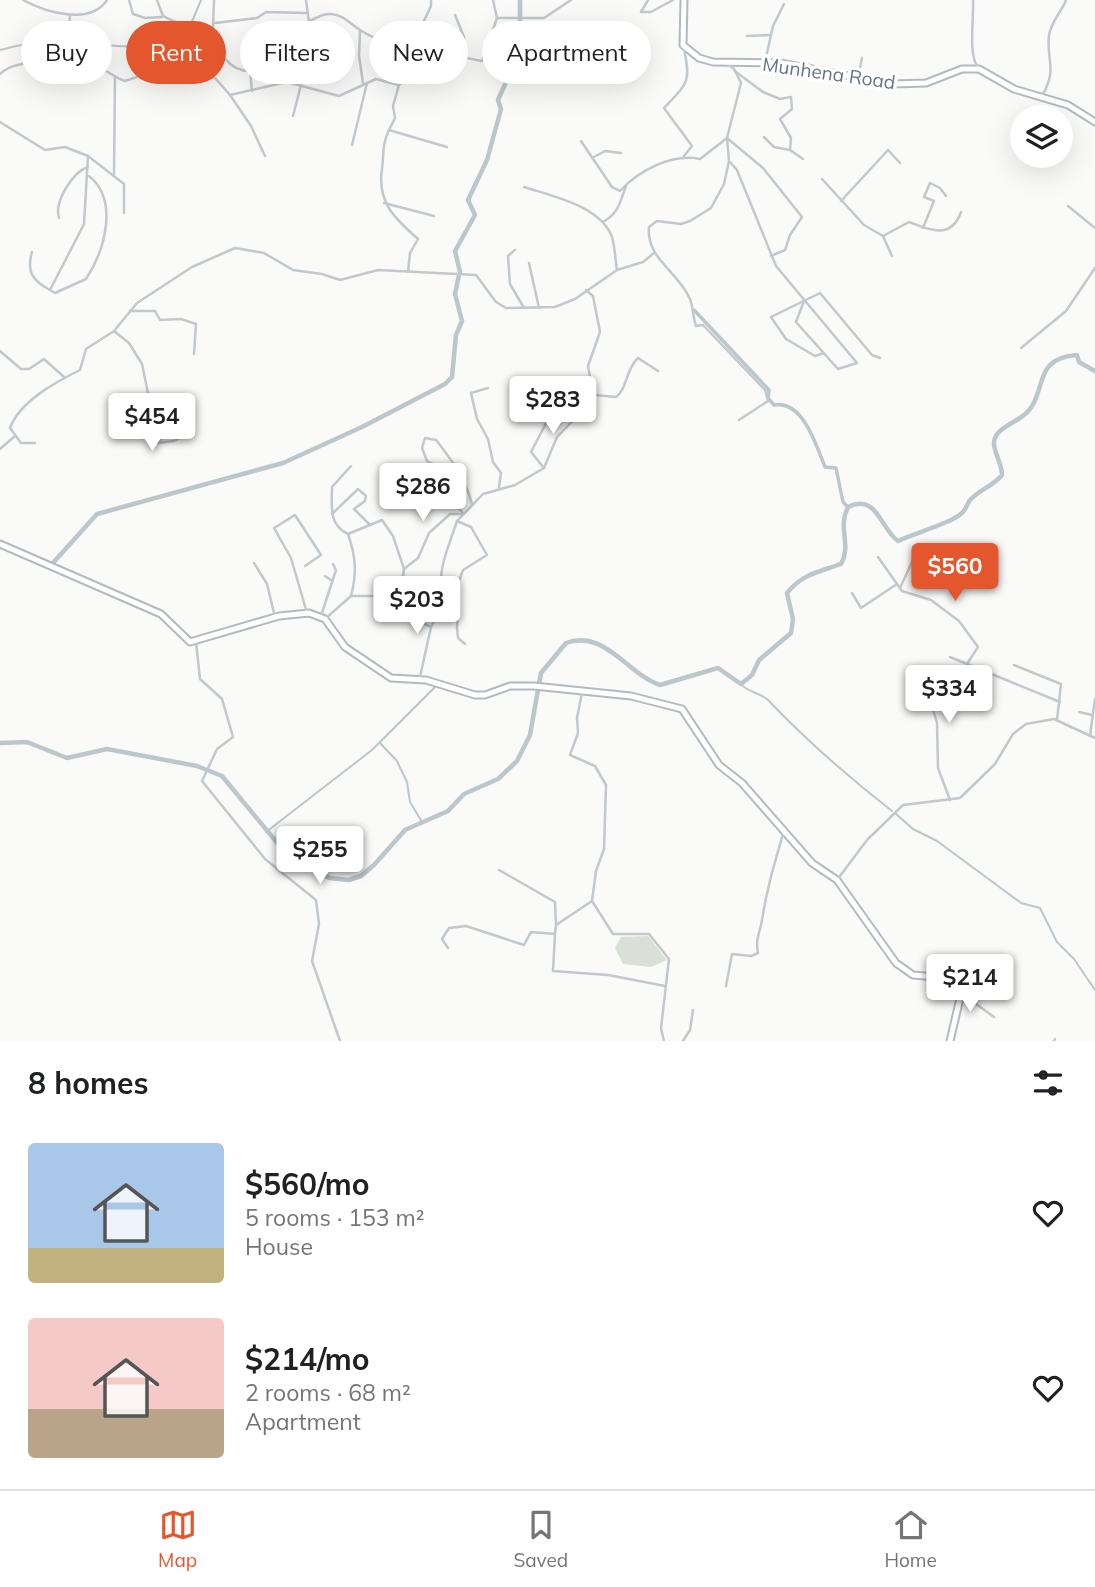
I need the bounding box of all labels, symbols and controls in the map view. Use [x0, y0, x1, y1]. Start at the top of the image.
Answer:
chip: Buy [21, 21, 112, 84]
chip: Rent [126, 21, 226, 84]
chip: Filters [240, 21, 355, 84]
chip: New [369, 21, 468, 84]
chip: Apartment [482, 21, 651, 84]
street label: Munhena Road [761, 52, 897, 94]
map controls [1010, 105, 1073, 168]
button: layers [1010, 105, 1073, 168]
pin: $283 [512, 376, 594, 436]
text: $283 [525, 384, 581, 413]
pin: $454 [111, 393, 193, 453]
text: $454 [124, 401, 180, 430]
pin: $286 [382, 463, 464, 523]
text: $286 [395, 471, 451, 500]
pin: $560 [914, 544, 996, 603]
text: $560 [927, 551, 983, 580]
pin: $203 [376, 576, 458, 636]
text: $203 [389, 584, 445, 613]
pin: $334 [908, 666, 990, 725]
text: $334 [921, 673, 977, 702]
pin: $255 [279, 826, 361, 886]
text: $255 [292, 834, 348, 863]
pin: $214 [929, 954, 1011, 1014]
text: $214 [942, 962, 998, 991]
text: 8 homes [28, 1064, 149, 1102]
icon: filters [1029, 1064, 1067, 1102]
text: $560/mo [245, 1165, 369, 1203]
icon: home [84, 1171, 168, 1255]
icon: heart [1029, 1194, 1067, 1232]
text: 5 rooms · 153 m² [245, 1203, 425, 1232]
text: House [245, 1232, 313, 1261]
text: $214/mo [245, 1340, 369, 1378]
icon: home [84, 1346, 168, 1430]
icon: heart [1029, 1369, 1067, 1407]
text: 2 rooms · 68 m² [245, 1378, 411, 1407]
text: Apartment [245, 1407, 361, 1436]
tab: Map [158, 1506, 197, 1572]
tab: Saved [513, 1506, 568, 1572]
tab: Home [884, 1506, 937, 1572]

